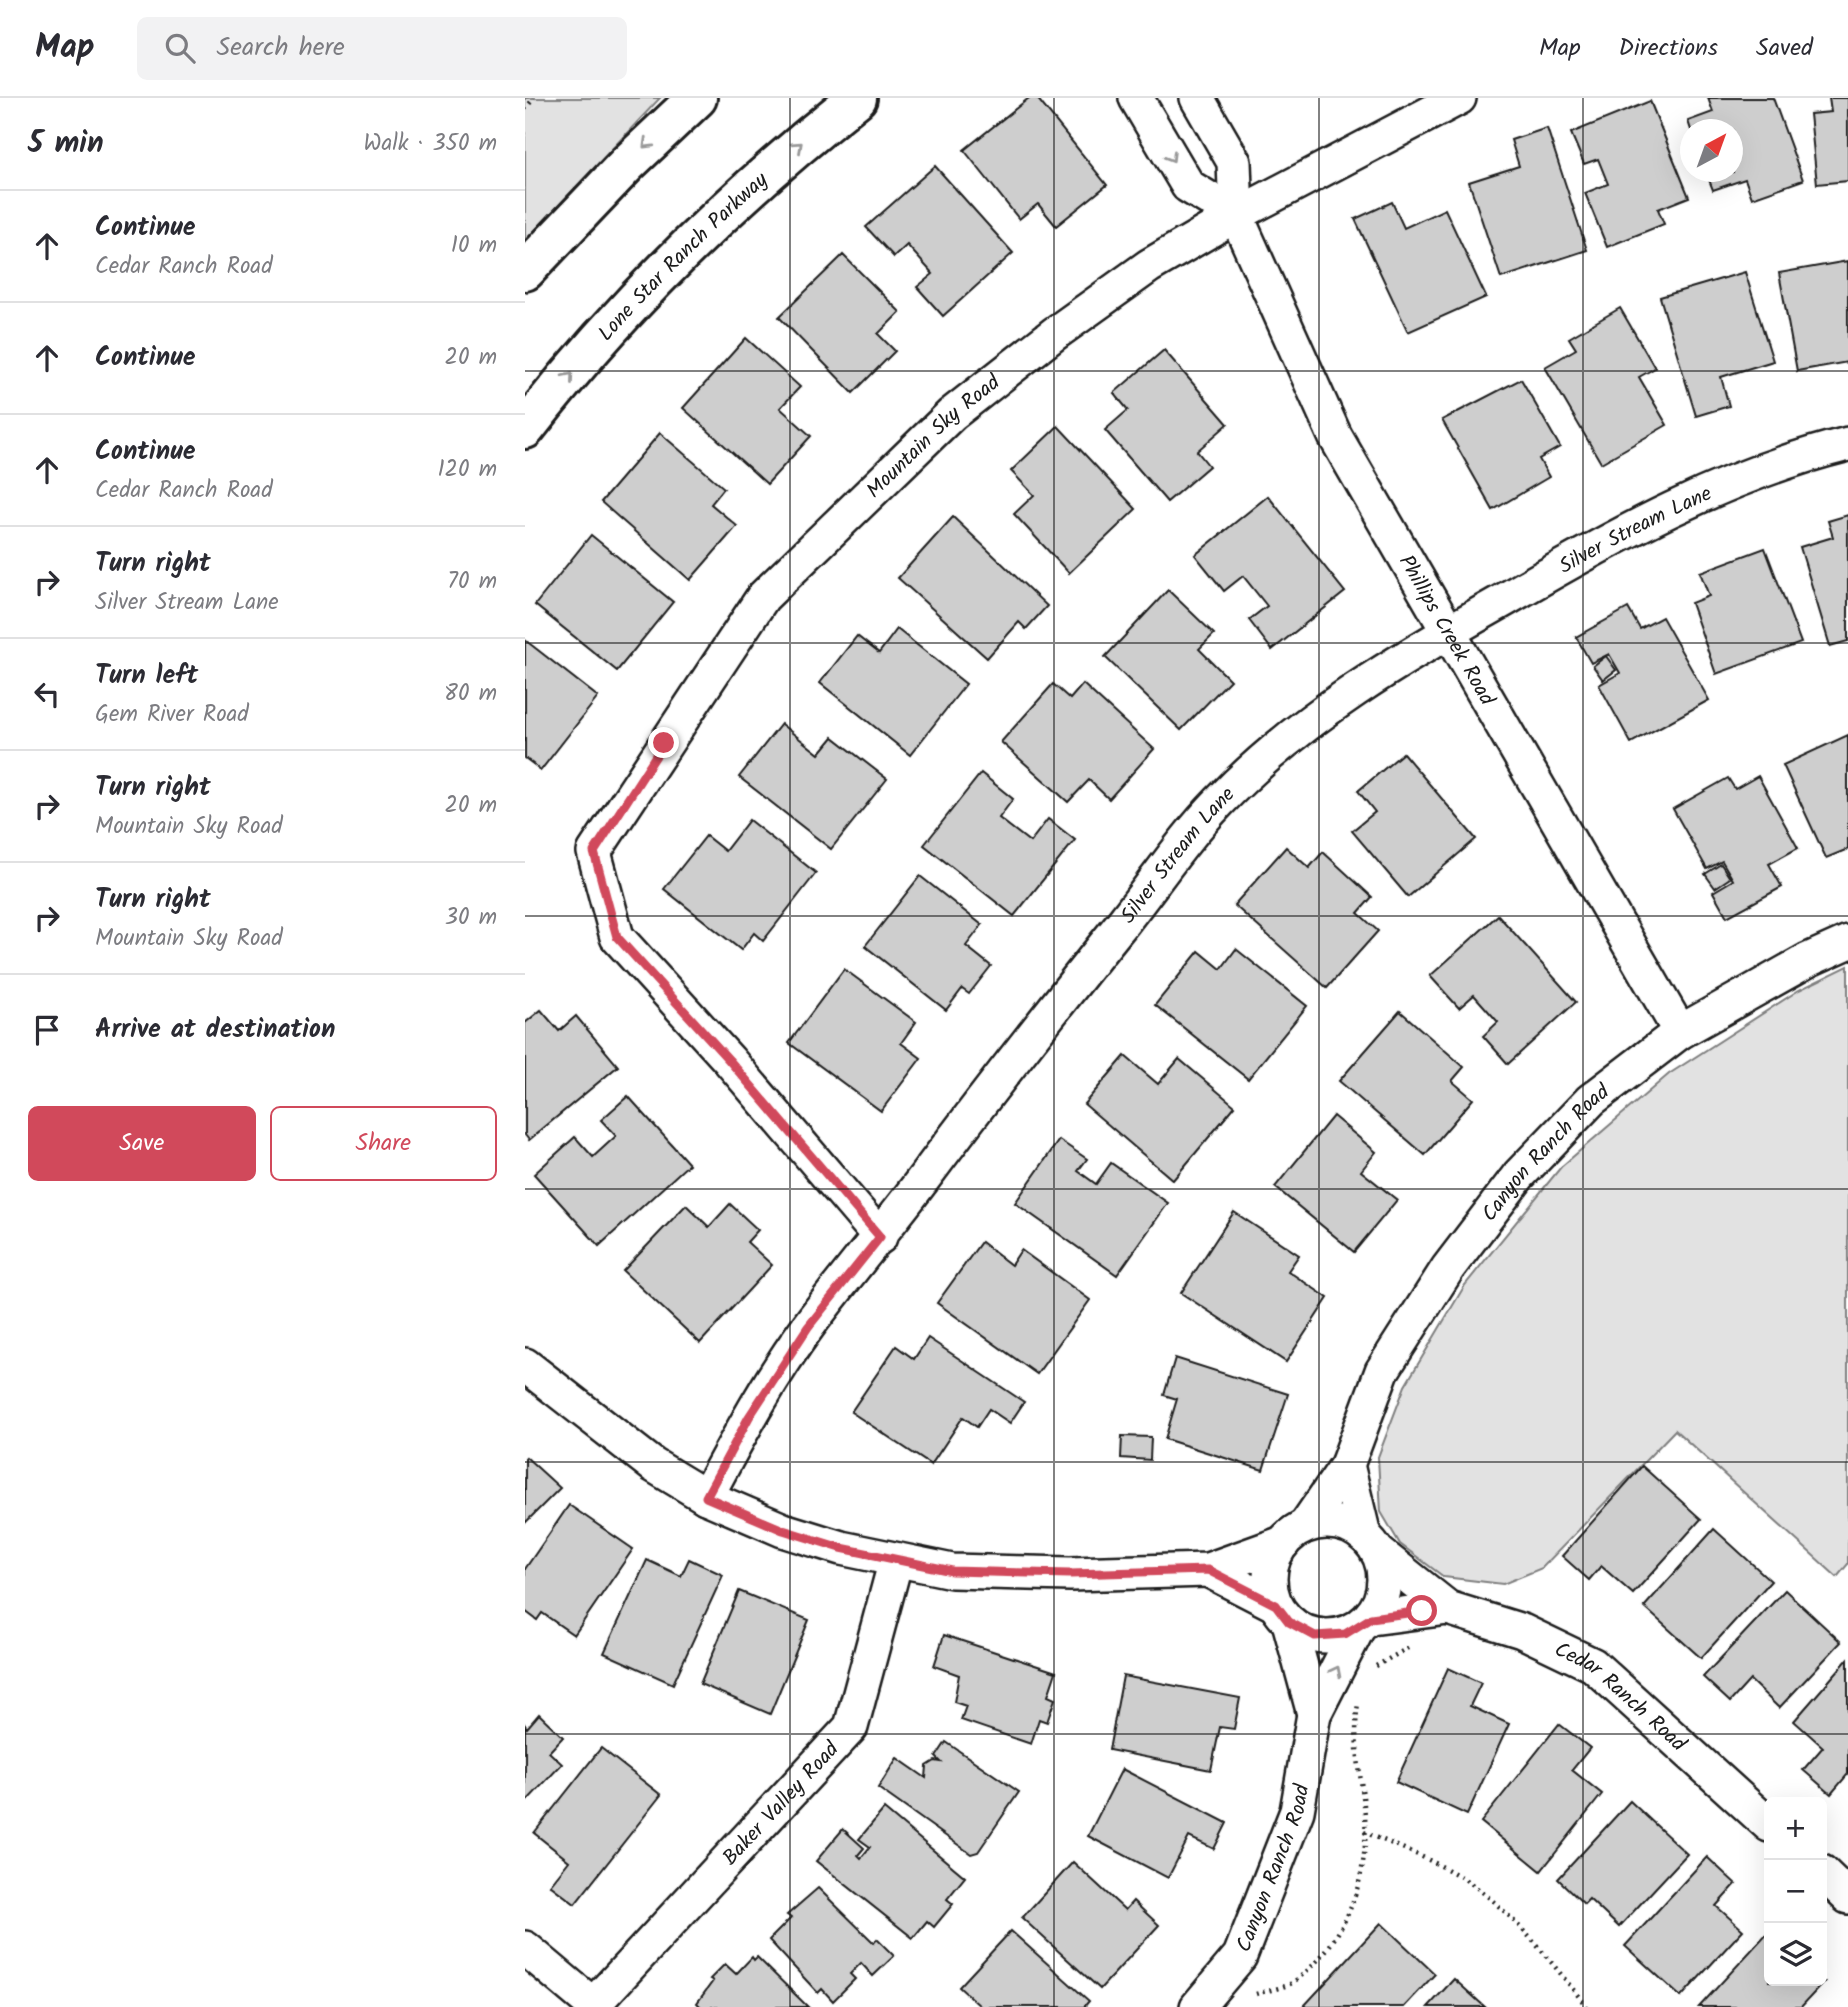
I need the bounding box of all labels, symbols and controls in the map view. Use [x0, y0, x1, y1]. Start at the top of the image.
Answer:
search box [137, 17, 627, 80]
text: Map [35, 22, 95, 75]
text: Search here [217, 27, 345, 69]
icon: search [161, 29, 199, 67]
text: Map [1539, 29, 1581, 68]
text: Directions [1619, 29, 1718, 68]
text: Saved [1756, 29, 1813, 68]
north arrow [1680, 119, 1743, 182]
text: 5 min [28, 120, 104, 168]
text: Walk · 350 m [363, 126, 497, 162]
one-way arrow [643, 136, 656, 149]
one-way arrow [790, 142, 803, 155]
one-way arrow [1162, 149, 1175, 162]
street label: Lone Star Ranch Parkway [591, 165, 776, 349]
text: Continue [95, 207, 196, 249]
icon: ahead [28, 227, 66, 265]
text: 10 m [451, 228, 497, 264]
text: Cedar Ranch Road [95, 249, 273, 285]
text: Continue [95, 337, 196, 379]
icon: ahead [28, 339, 66, 377]
text: 20 m [445, 340, 497, 376]
street label: Mountain Sky Road [859, 367, 1008, 507]
one-way arrow [561, 372, 573, 385]
text: Continue [95, 431, 196, 473]
icon: ahead [28, 451, 66, 489]
text: 120 m [437, 452, 497, 488]
text: Cedar Ranch Road [95, 473, 273, 509]
street label: Silver Stream Lane [1553, 478, 1718, 583]
text: Turn right [95, 543, 211, 585]
street label: Phillips Creek Road [1389, 549, 1503, 712]
icon: right [28, 563, 66, 601]
text: 70 m [447, 564, 497, 600]
text: Silver Stream Lane [95, 585, 279, 621]
text: Turn left [95, 655, 198, 697]
icon: left [28, 675, 66, 713]
text: 80 m [444, 676, 497, 712]
text: Gem River Road [95, 697, 249, 733]
route end [648, 727, 679, 758]
text: Turn right [95, 767, 211, 809]
street label: Silver Stream Lane [1113, 779, 1244, 931]
icon: right [28, 787, 66, 825]
text: 20 m [445, 788, 497, 824]
text: Mountain Sky Road [95, 809, 283, 845]
text: Turn right [95, 879, 211, 921]
icon: right [28, 899, 66, 937]
text: 30 m [445, 900, 497, 936]
text: Mountain Sky Road [95, 921, 283, 957]
text: Arrive at destination [95, 1009, 335, 1051]
icon: arrive [28, 1011, 66, 1049]
street label: Canyon Ranch Road [1474, 1076, 1617, 1229]
button: Save [28, 1106, 256, 1181]
button: Share [270, 1106, 497, 1181]
route start [1406, 1595, 1437, 1626]
street label: Cedar Ranch Road [1549, 1634, 1694, 1761]
one-way arrow [1328, 1666, 1341, 1678]
street label: Baker Valley Road [715, 1734, 848, 1874]
street label: Canyon Ranch Road [1228, 1781, 1319, 1957]
map controls [1764, 1797, 1827, 1986]
button: + [1764, 1797, 1827, 1860]
button: − [1764, 1860, 1827, 1923]
button: layers [1764, 1923, 1827, 1986]

